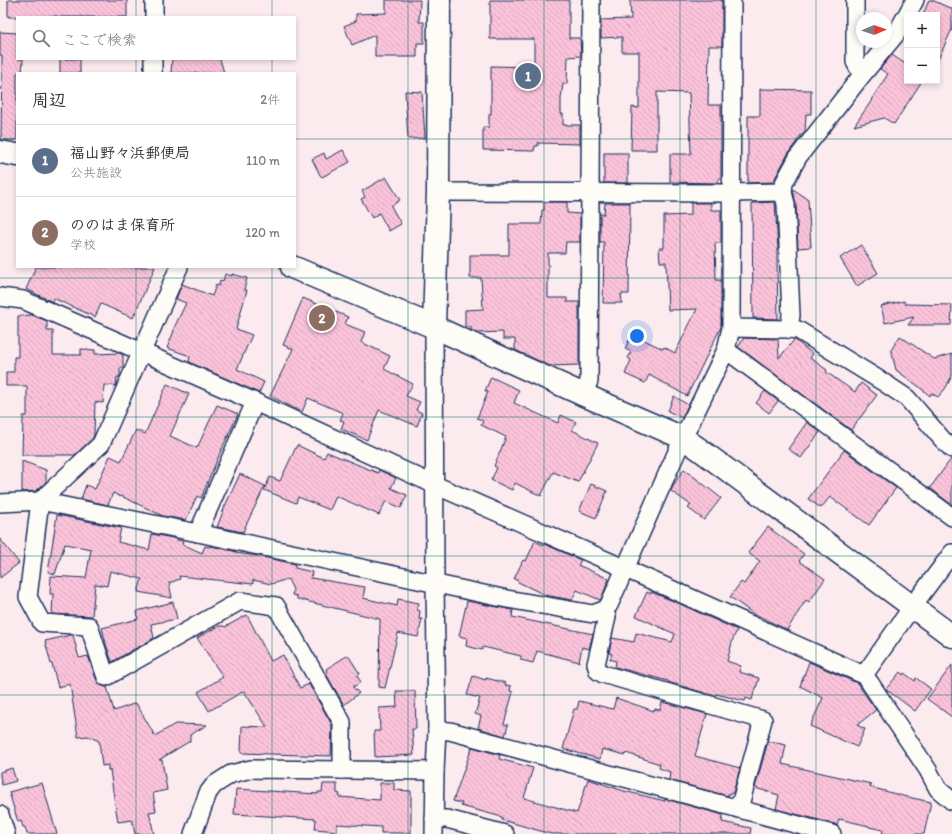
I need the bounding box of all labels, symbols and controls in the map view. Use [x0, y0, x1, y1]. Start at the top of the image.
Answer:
north arrow [856, 12, 892, 48]
map controls [904, 12, 940, 84]
button: + [904, 12, 940, 48]
search box [16, 16, 296, 60]
icon: search [30, 27, 52, 49]
text: ここで検索 [62, 31, 137, 49]
button: − [904, 48, 940, 84]
pin: 1 [515, 61, 541, 91]
text: 周辺 [32, 90, 66, 110]
text: 2件 [260, 92, 280, 107]
text: 福山野々浜郵便局 [70, 144, 190, 162]
text: 1 [42, 153, 48, 168]
text: 110 m [246, 153, 280, 168]
text: 公共施設 [70, 165, 122, 180]
text: ののはま保育所 [70, 216, 175, 234]
text: 2 [42, 225, 48, 240]
text: 120 m [245, 225, 280, 240]
text: 学校 [70, 237, 96, 252]
pin: 2 [309, 303, 335, 333]
your location [627, 326, 647, 346]

